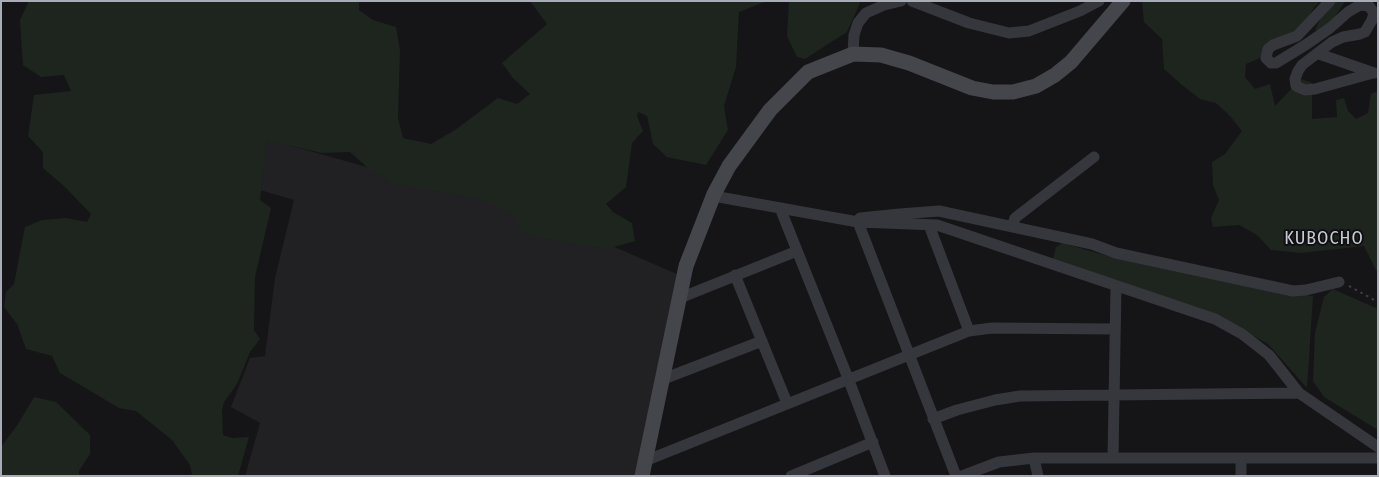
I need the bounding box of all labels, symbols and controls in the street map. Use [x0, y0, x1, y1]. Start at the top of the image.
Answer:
district label: KUBOCHO [1283, 228, 1365, 250]

